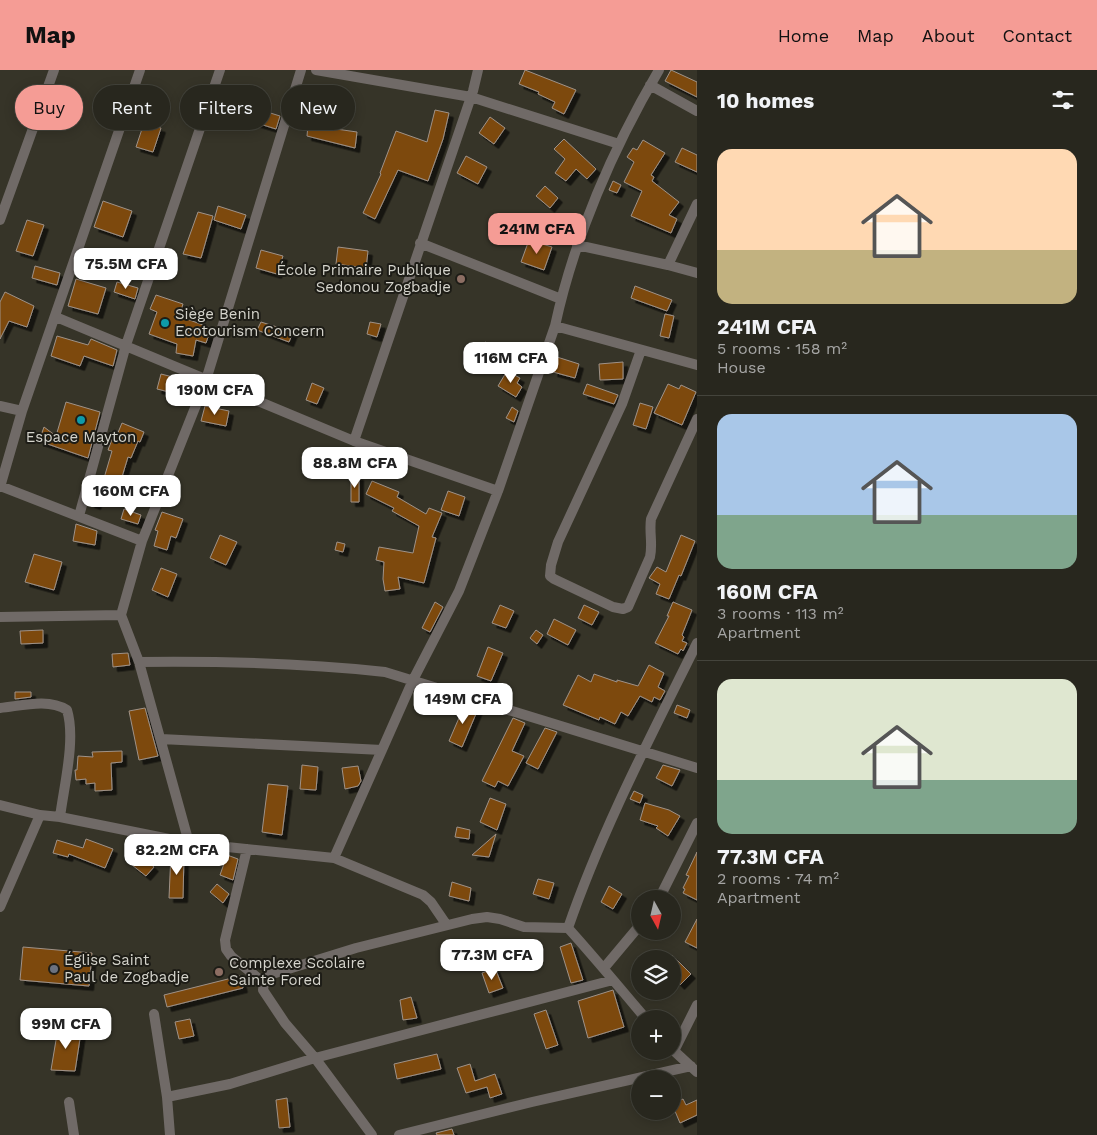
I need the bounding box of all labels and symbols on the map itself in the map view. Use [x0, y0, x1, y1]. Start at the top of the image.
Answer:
pin: 241M CFA [485, 212, 589, 255]
pin: 75.5M CFA [69, 248, 183, 290]
place label: École Primaire Publique Sedonou Zogbadje [277, 261, 451, 296]
marker: École Primaire Publique Sedonou Zogbadje [455, 273, 467, 285]
place label: Siège Benin Ecotourism Concern [175, 305, 325, 340]
marker: Siège Benin Ecotourism Concern [159, 317, 171, 329]
pin: 116M CFA [459, 342, 563, 384]
pin: 190M CFA [163, 374, 267, 416]
marker: Espace Mayton [75, 414, 87, 426]
place label: Espace Mayton [26, 428, 136, 446]
pin: 88.8M CFA [298, 446, 412, 489]
pin: 160M CFA [79, 474, 183, 517]
pin: 149M CFA [411, 682, 515, 725]
pin: 82.2M CFA [120, 834, 234, 876]
north arrow [631, 890, 681, 940]
pin: 77.3M CFA [435, 938, 549, 981]
place label: Église Saint Paul de Zogbadje [64, 951, 189, 986]
place label: Complexe Scolaire Sainte Fored [229, 954, 365, 989]
marker: Église Saint Paul de Zogbadje [48, 963, 60, 975]
marker: Complexe Scolaire Sainte Fored [213, 966, 225, 978]
pin: 99M CFA [20, 1008, 112, 1050]

